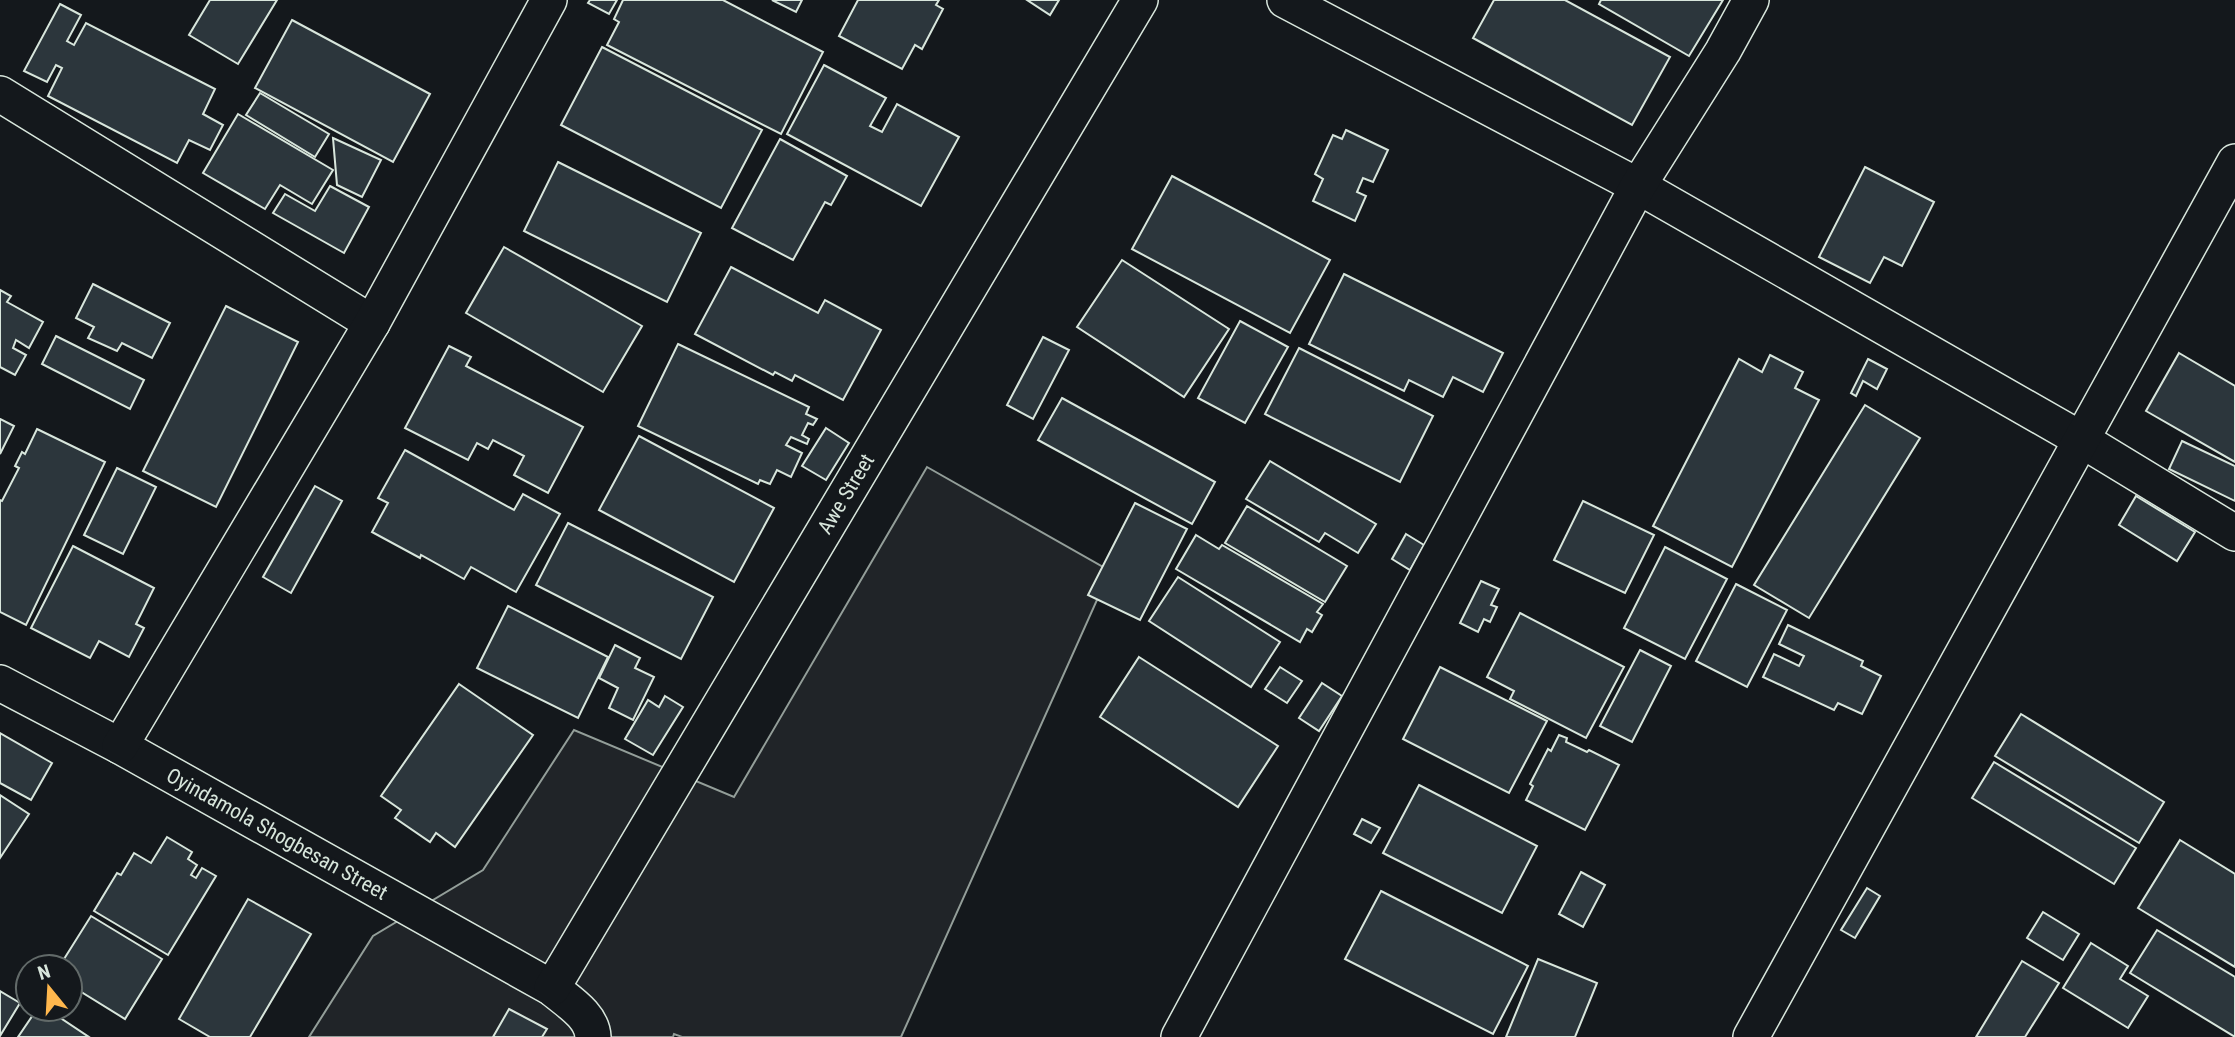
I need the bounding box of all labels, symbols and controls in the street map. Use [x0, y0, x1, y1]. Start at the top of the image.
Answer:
street label: Awe Street [813, 450, 879, 538]
street label: Oyindamola Shogbesan Street [162, 763, 392, 905]
north arrow [14, 953, 84, 1023]
text: N [35, 960, 53, 985]

